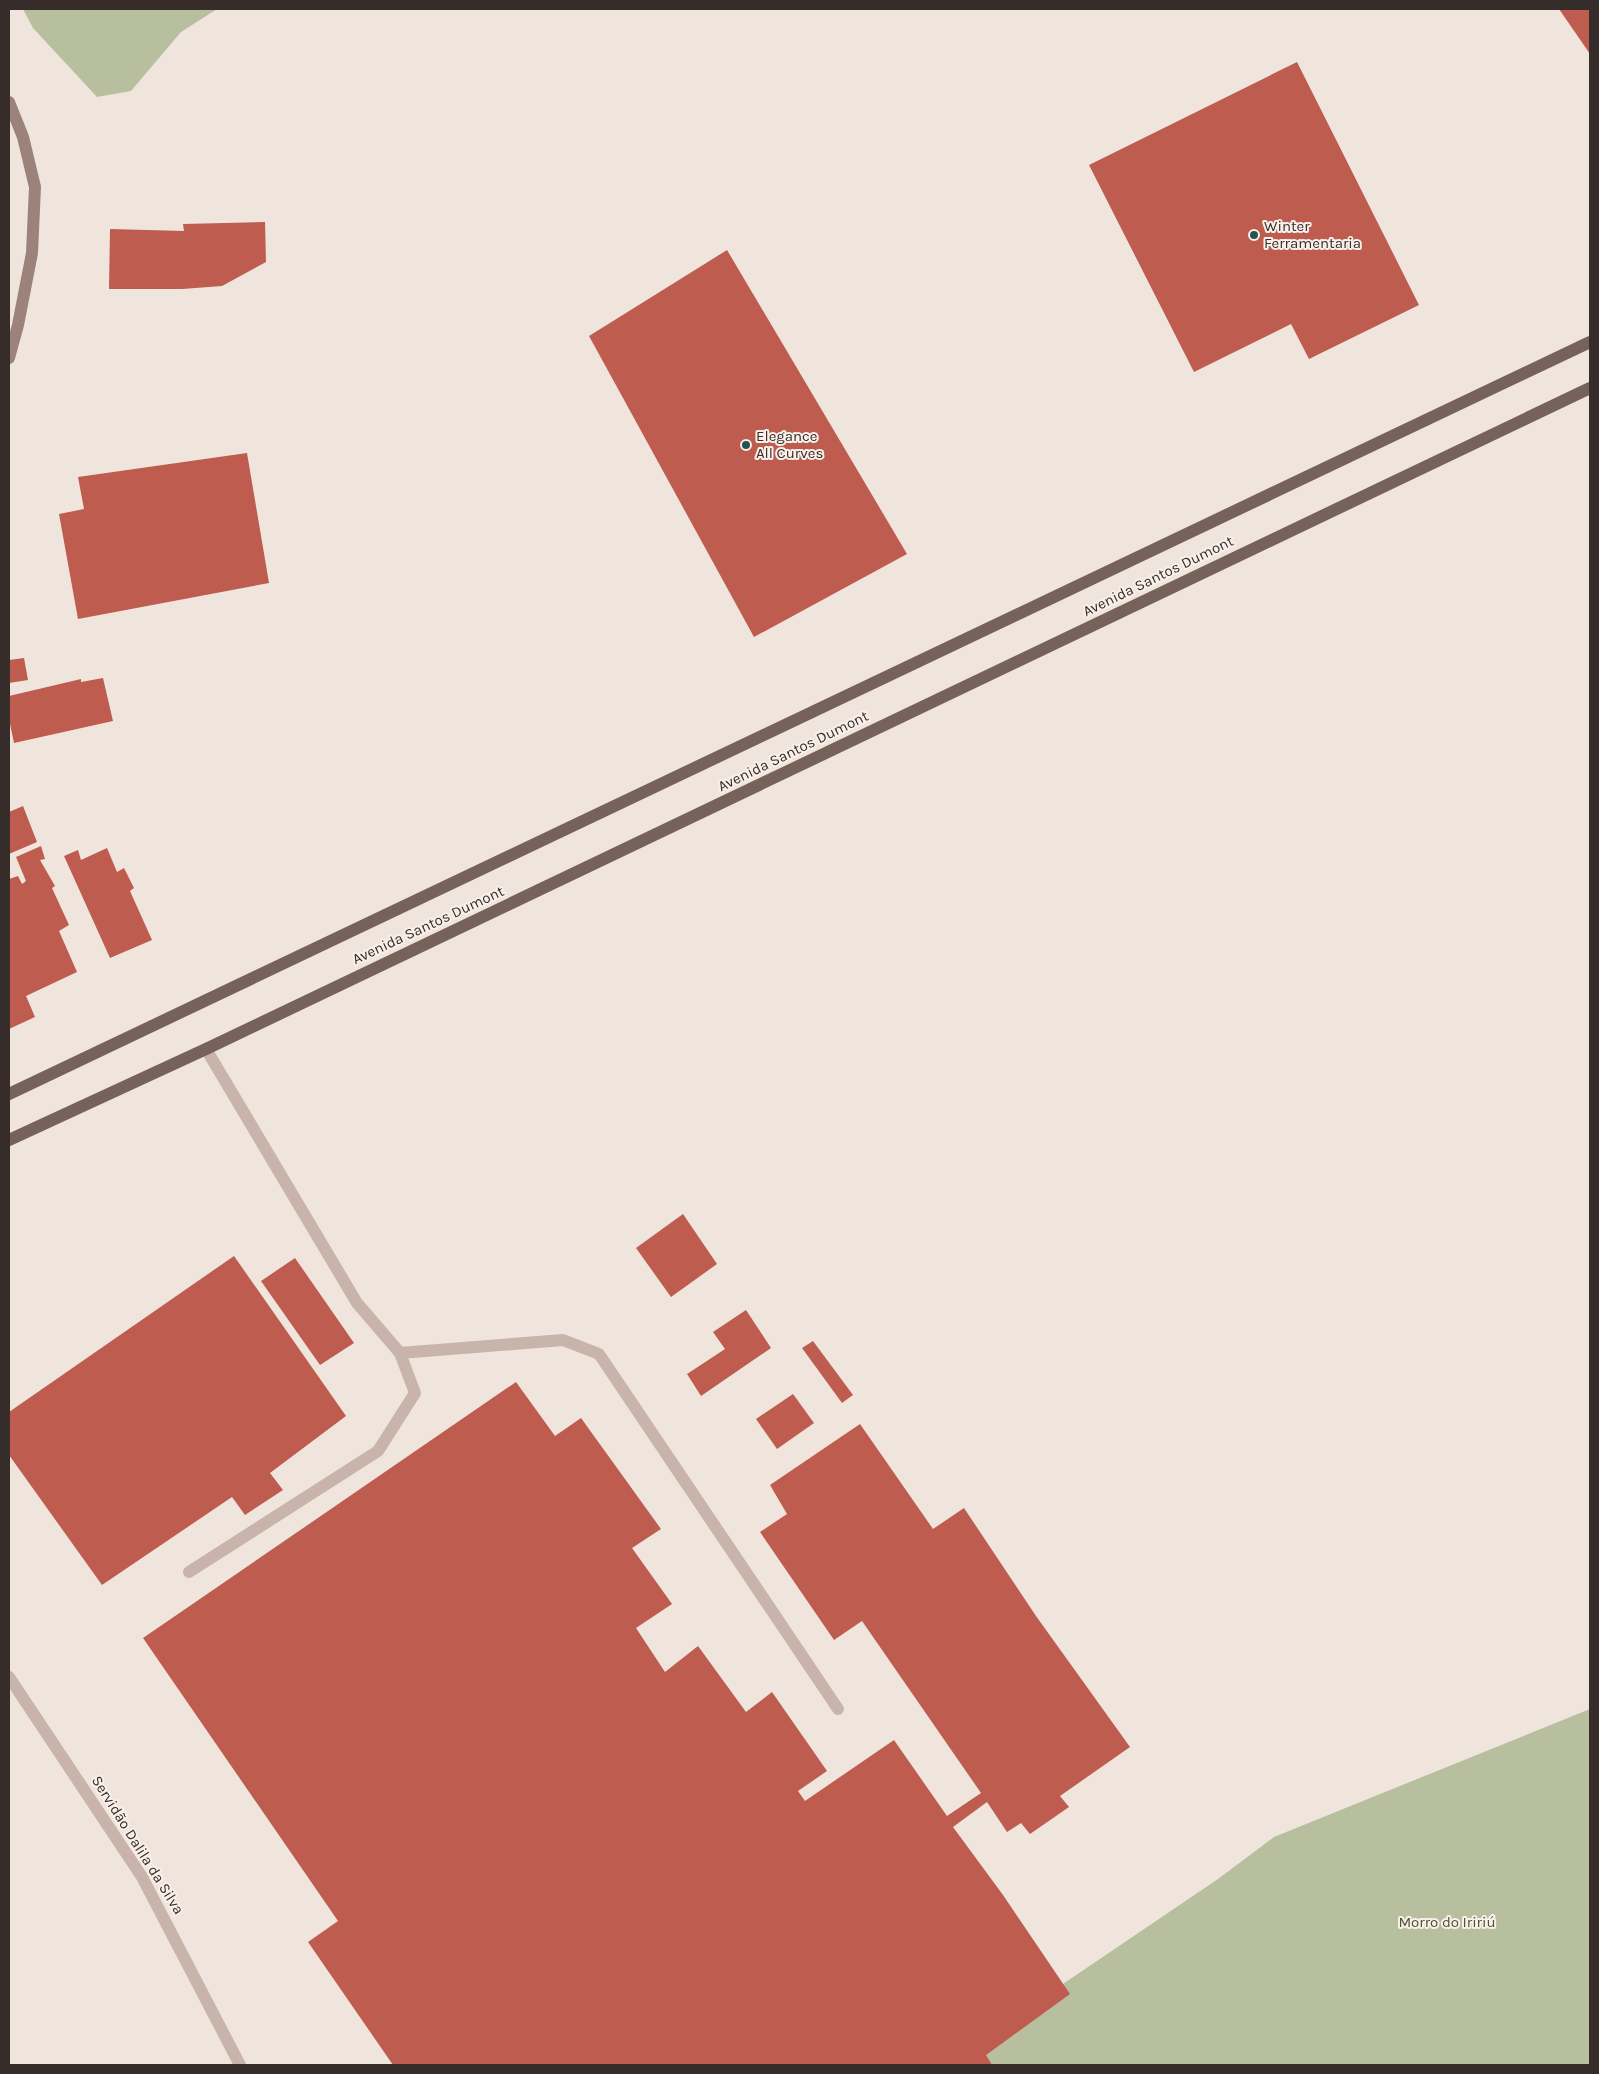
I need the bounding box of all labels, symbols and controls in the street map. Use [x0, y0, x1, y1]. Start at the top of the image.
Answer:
place label: Winter Ferramentaria [1264, 217, 1361, 252]
marker: Winter Ferramentaria [1248, 229, 1260, 241]
place label: Elegance All Curves [756, 427, 823, 462]
marker: Elegance All Curves [740, 439, 752, 451]
street label: Avenida Santos Dumont [1080, 532, 1237, 620]
street label: Avenida Santos Dumont [715, 707, 872, 795]
street label: Avenida Santos Dumont [349, 882, 507, 968]
street label: Servidão Dalila da Silva [88, 1772, 188, 1918]
park label: Morro do Iririú [1398, 1913, 1496, 1931]

